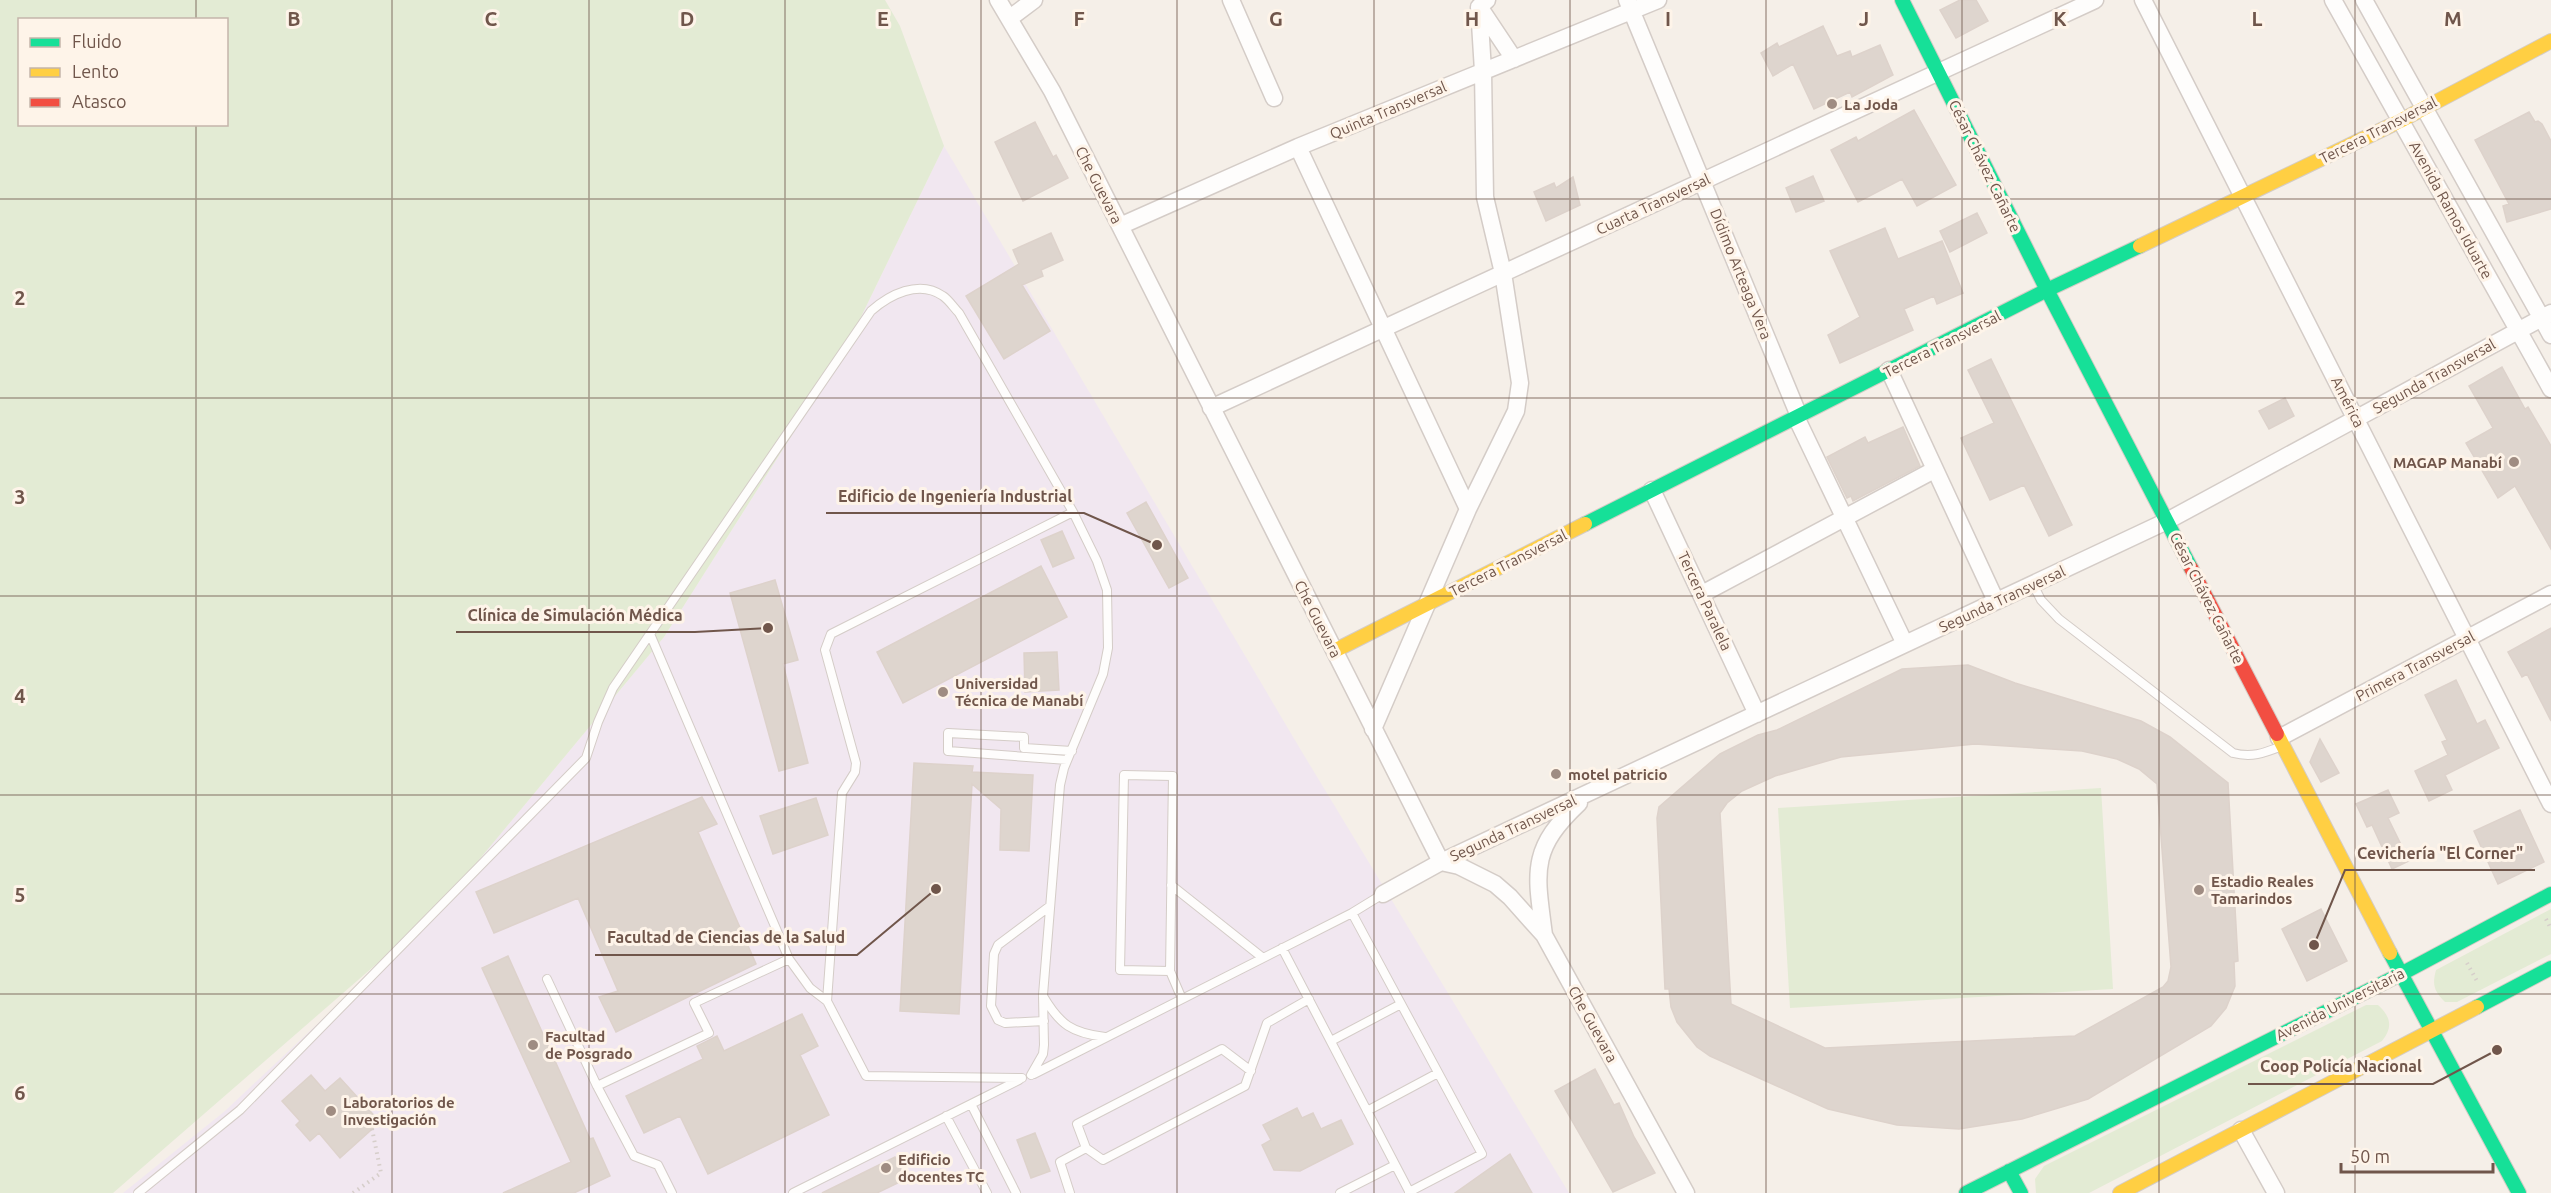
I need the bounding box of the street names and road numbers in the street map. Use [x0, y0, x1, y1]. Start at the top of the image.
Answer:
street label: Quinta Transversal [1327, 78, 1449, 142]
street label: Tercera Transversal [2317, 93, 2440, 167]
street label: César Chávez Cañarte [1946, 97, 2024, 235]
street label: Avenida Ramos Iduarte [2406, 138, 2496, 282]
street label: Che Guevara [1072, 143, 1126, 227]
street label: Cuarta Transversal [1593, 170, 1713, 238]
street label: Dídimo Arteaga Vera [1707, 206, 1775, 342]
street label: Tercera Transversal [1881, 307, 2004, 381]
street label: Segunda Transversal [2370, 335, 2498, 417]
street label: América [2328, 374, 2368, 430]
street label: Tercera Transversal [1447, 526, 1570, 600]
street label: César Chávez Cañarte [2166, 529, 2248, 667]
street label: Tercera Paralela [1675, 549, 1735, 653]
street label: Segunda Transversal [1936, 562, 2068, 636]
street label: Che Guevara [1291, 577, 1345, 661]
street label: Primera Transversal [2353, 627, 2477, 704]
street label: Segunda Transversal [1447, 791, 1579, 865]
street label: Avenida Universitaria [2273, 964, 2407, 1044]
street label: Che Guevara [1565, 983, 1621, 1065]

